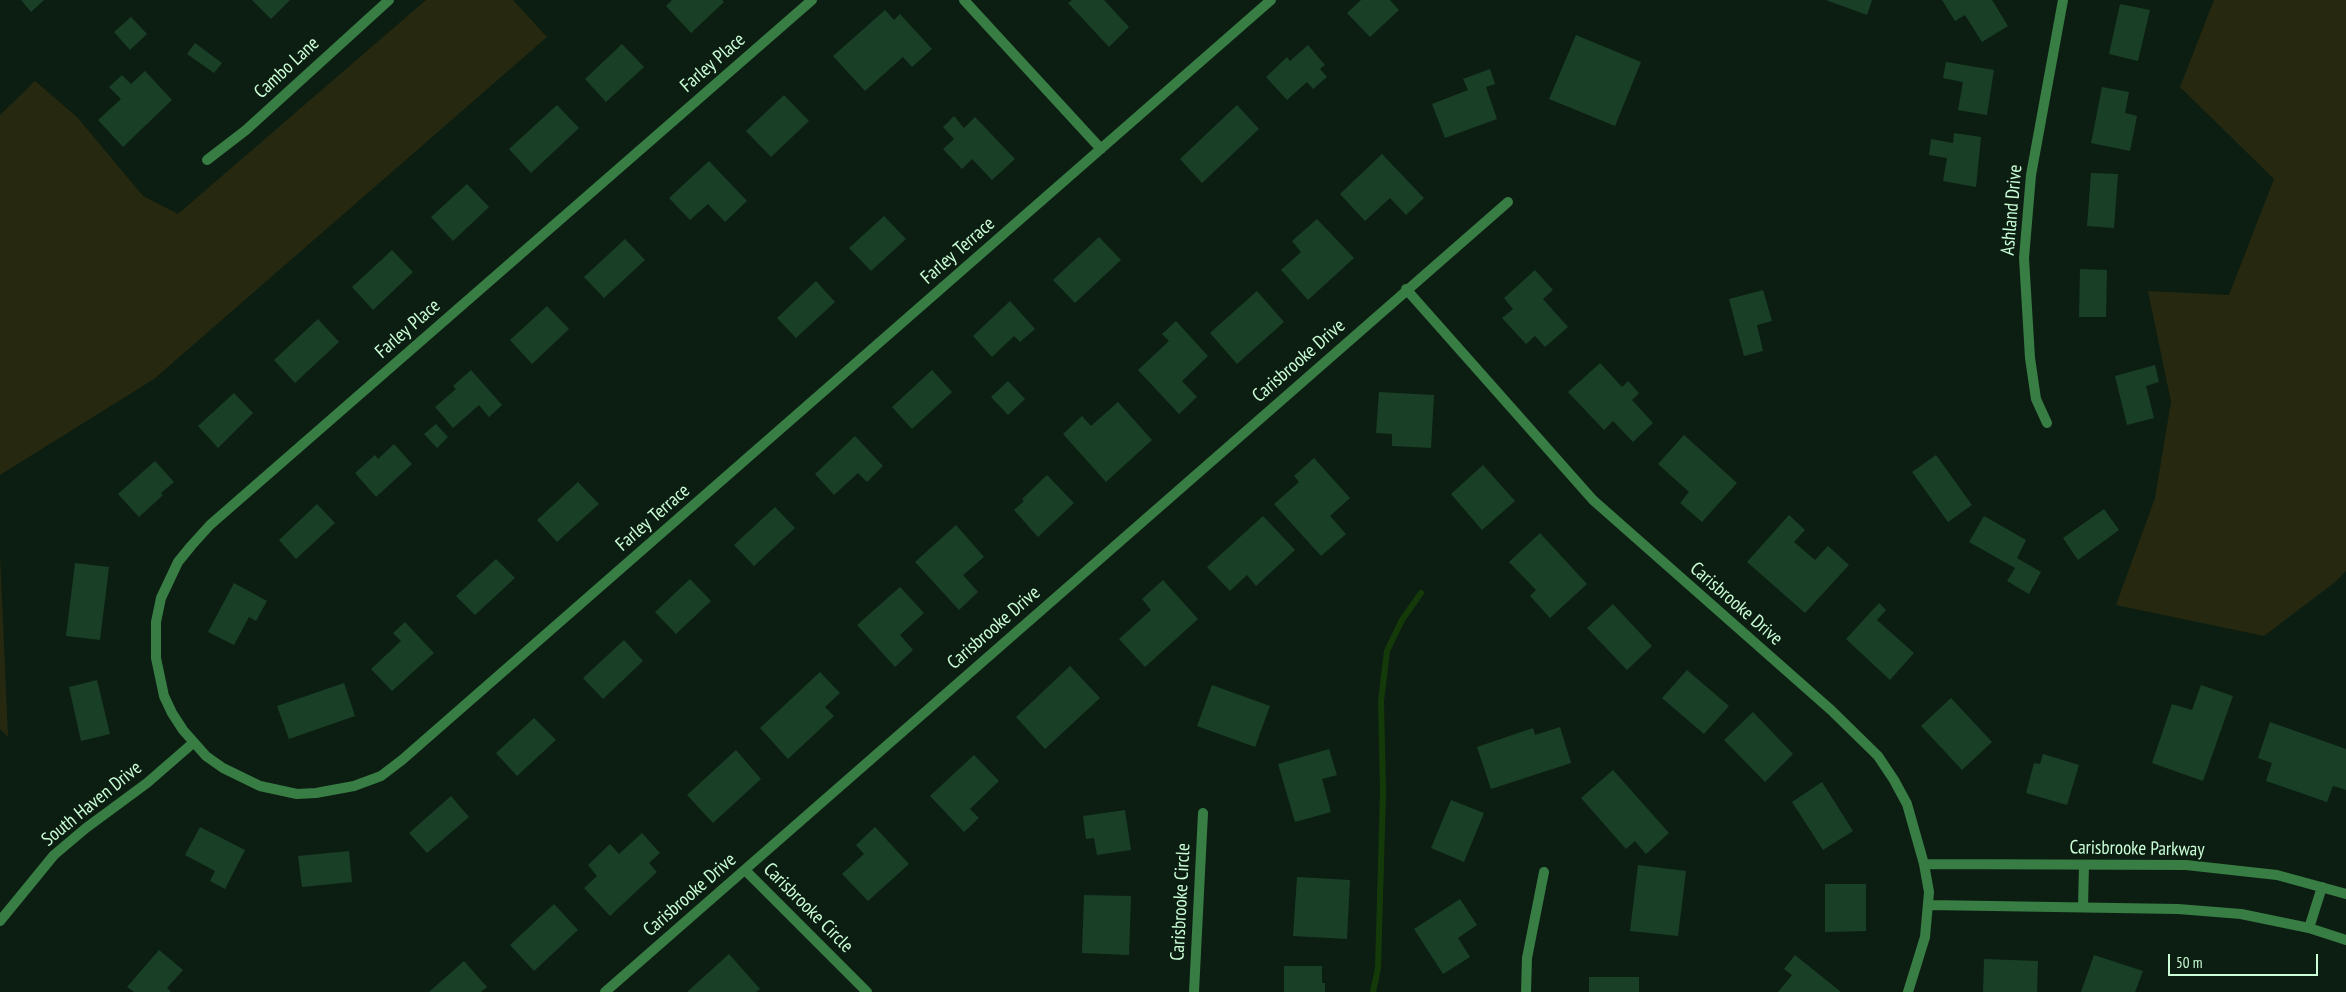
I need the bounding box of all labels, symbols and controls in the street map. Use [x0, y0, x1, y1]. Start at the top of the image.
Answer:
street label: Farley Place [676, 29, 750, 97]
street label: Cambo Lane [250, 32, 324, 104]
street label: Ashland Drive [1997, 164, 2027, 256]
street label: Farley Terrace [916, 213, 1000, 289]
street label: Farley Place [371, 295, 445, 363]
street label: Carisbrooke Drive [1248, 315, 1350, 407]
street label: Farley Terrace [611, 480, 695, 556]
street label: Carisbrooke Drive [1685, 558, 1787, 650]
street label: Carisbrooke Drive [943, 582, 1045, 674]
street label: South Haven Drive [37, 757, 147, 851]
street label: Carisbrooke Parkway [2069, 836, 2205, 862]
street label: Carisbrooke Circle [1167, 843, 1195, 961]
street label: Carisbrooke Drive [639, 849, 741, 941]
street label: Carisbrooke Circle [758, 858, 858, 958]
scale bar [2171, 944, 2321, 976]
text: 50 m [2176, 953, 2202, 972]

